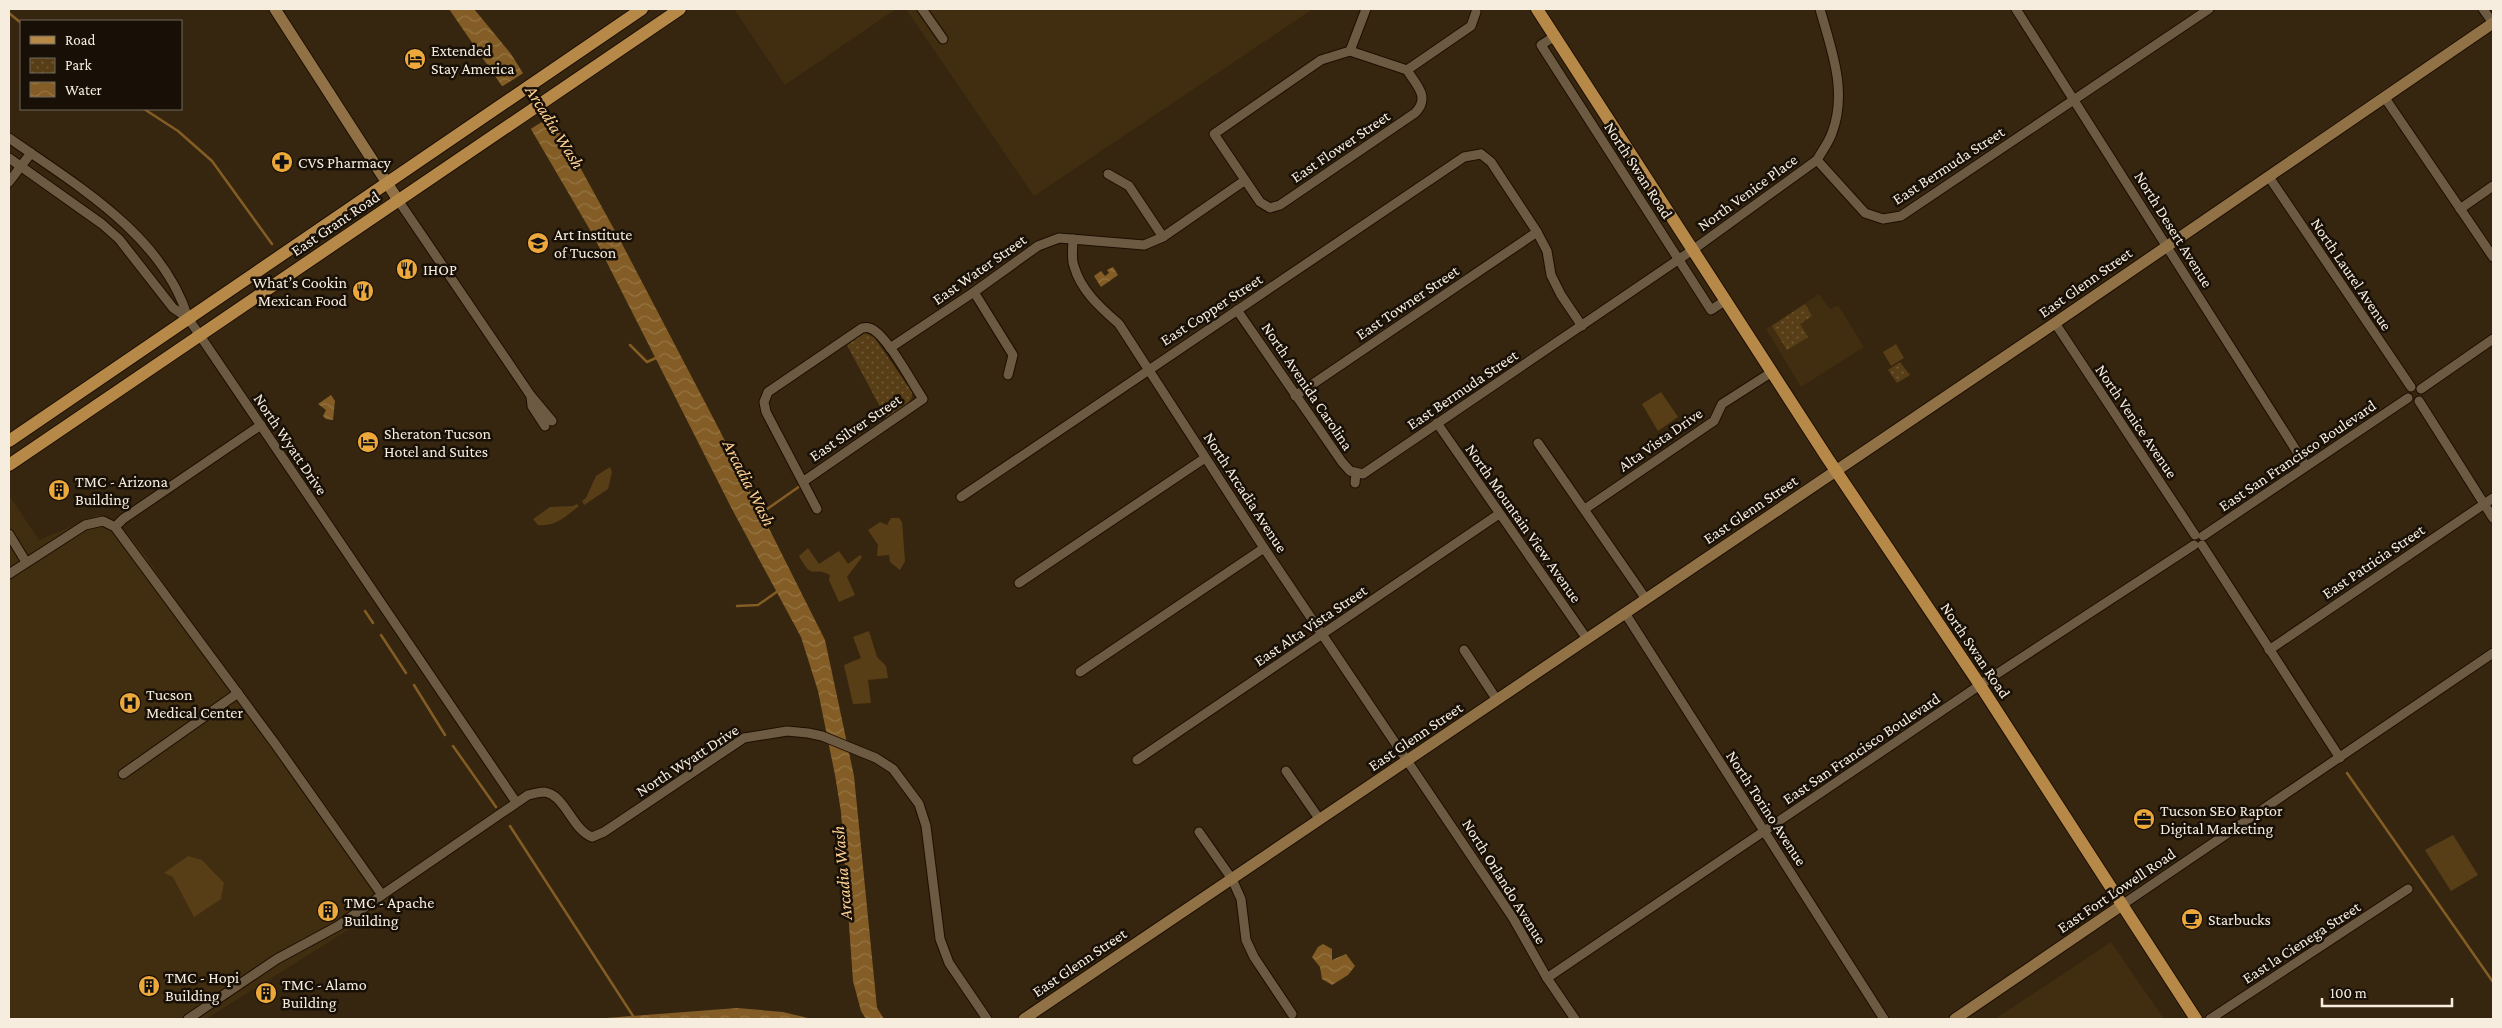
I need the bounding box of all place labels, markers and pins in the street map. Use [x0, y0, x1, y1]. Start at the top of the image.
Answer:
place label: Extended Stay America [431, 42, 515, 78]
hotel icon: Extended Stay America [403, 47, 427, 71]
pharmacy icon: CVS Pharmacy [270, 150, 294, 174]
place label: CVS Pharmacy [298, 154, 392, 172]
place label: Art Institute of Tucson [554, 226, 632, 261]
school or university icon: Art Institute of Tucson [526, 231, 550, 255]
restaurant icon: IHOP [395, 257, 419, 281]
place label: IHOP [423, 261, 457, 278]
place label: What’s Cookin Mexican Food [252, 274, 348, 309]
restaurant icon: What’s Cookin Mexican Food [351, 279, 375, 303]
place label: Sheraton Tucson Hotel and Suites [384, 425, 492, 460]
hotel icon: Sheraton Tucson Hotel and Suites [356, 430, 380, 454]
place label: TMC - Arizona Building [75, 473, 169, 509]
building icon: TMC - Arizona Building [47, 478, 71, 502]
place label: Tucson Medical Center [146, 686, 243, 721]
hospital icon: Tucson Medical Center [118, 691, 142, 715]
place label: Tucson SEO Raptor Digital Marketing [2160, 802, 2283, 838]
office icon: Tucson SEO Raptor Digital Marketing [2132, 807, 2156, 831]
place label: TMC - Apache Building [344, 894, 434, 930]
building icon: TMC - Apache Building [316, 899, 340, 923]
cafe icon: Starbucks [2180, 907, 2204, 931]
place label: Starbucks [2208, 911, 2271, 928]
place label: TMC - Hopi Building [165, 969, 239, 1005]
building icon: TMC - Hopi Building [137, 974, 161, 998]
place label: TMC - Alamo Building [282, 976, 367, 1012]
building icon: TMC - Alamo Building [254, 981, 278, 1005]

